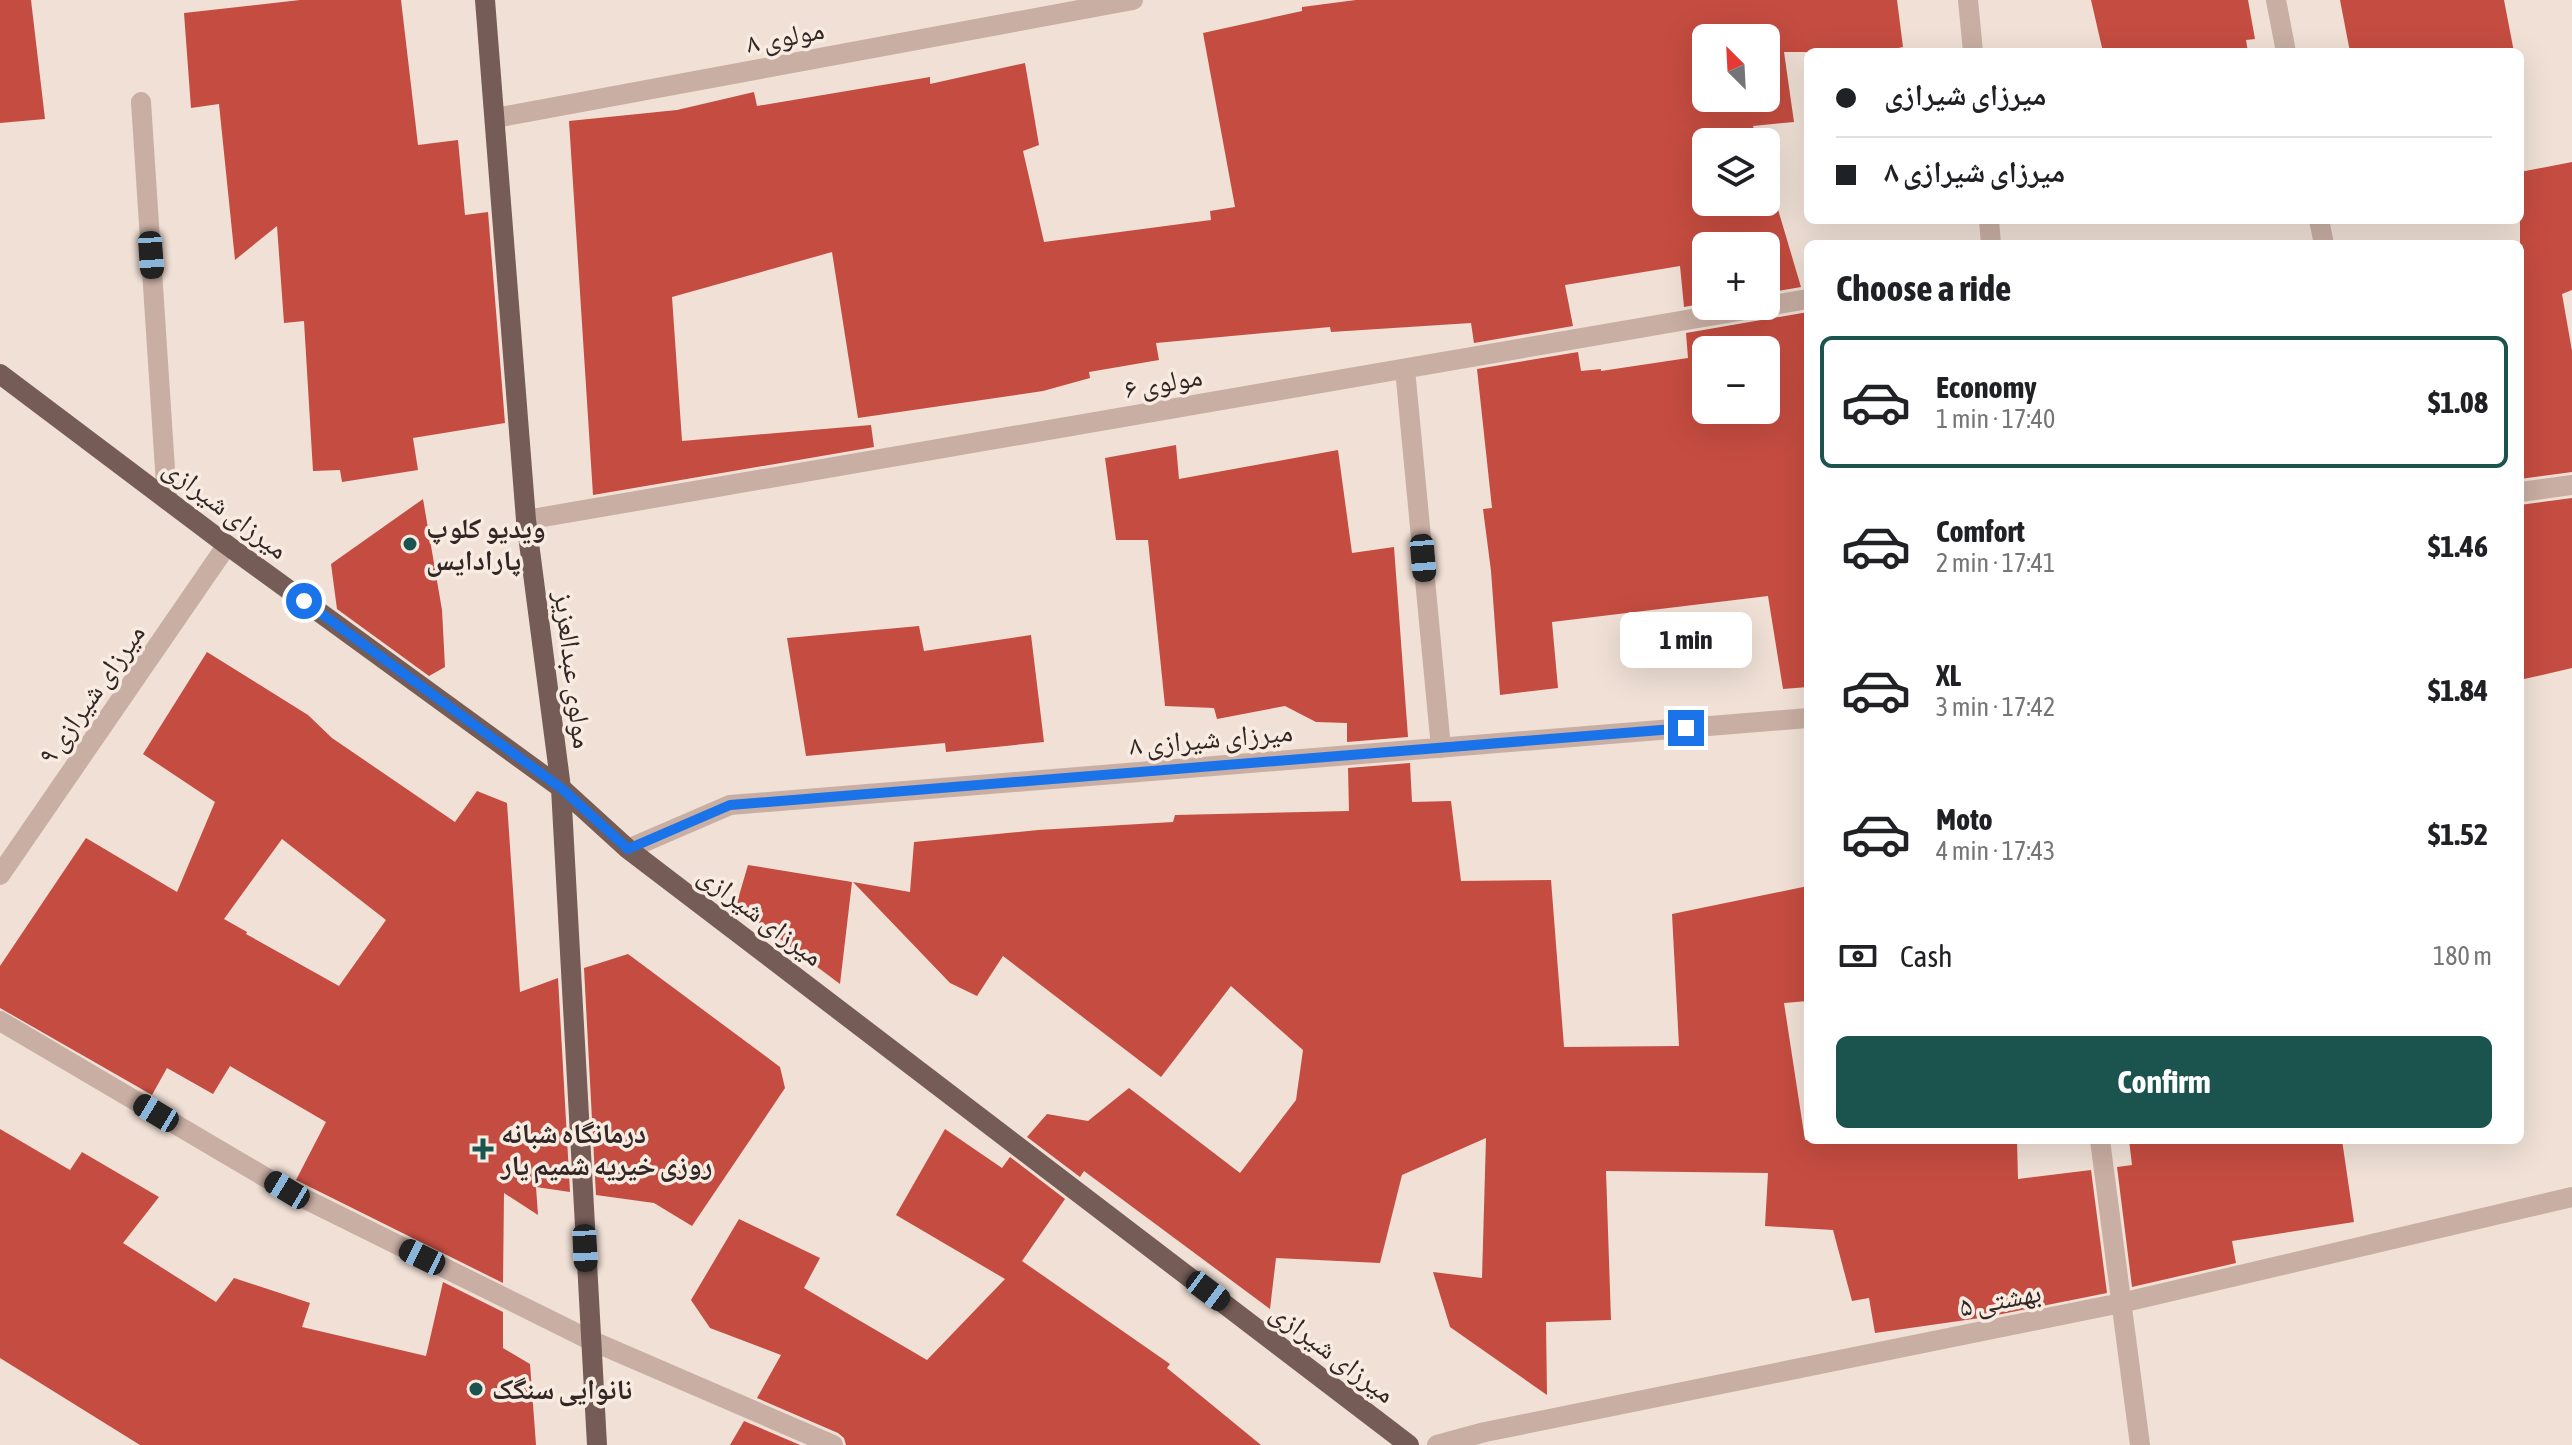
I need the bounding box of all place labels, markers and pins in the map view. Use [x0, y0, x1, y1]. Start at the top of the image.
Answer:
place label: ویدیو کلوپ پارادایس [426, 512, 546, 577]
marker: ویدیو کلوپ پارادایس [401, 535, 419, 553]
place label: درمانگاه شبانه روزی خیریه شمیم یار [500, 1117, 712, 1184]
marker: درمانگاه شبانه روزی خیریه شمیم یار [472, 1138, 494, 1160]
place label: نانوایی سنگک [492, 1373, 632, 1407]
marker: نانوایی سنگک [467, 1380, 485, 1398]

